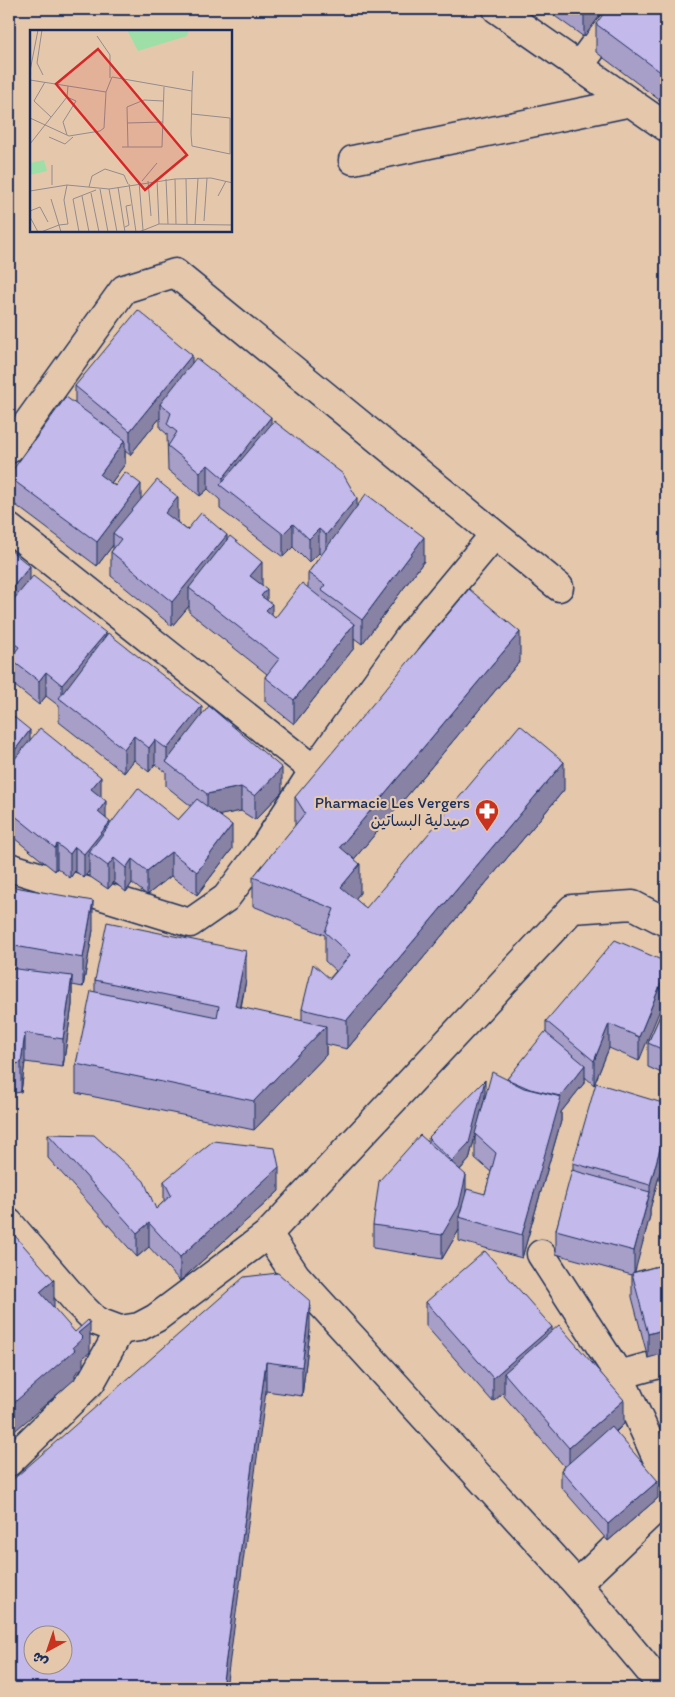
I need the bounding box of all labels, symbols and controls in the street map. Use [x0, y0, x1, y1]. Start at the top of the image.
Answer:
inset map [30, 30, 232, 232]
place label: Pharmacie Les Vergers صيدلية البساتين [315, 793, 470, 830]
pharmacy icon: Pharmacie Les Vergers صيدلية البساتين [474, 798, 500, 832]
north arrow [22, 1624, 72, 1674]
text: ش [29, 1648, 51, 1671]

